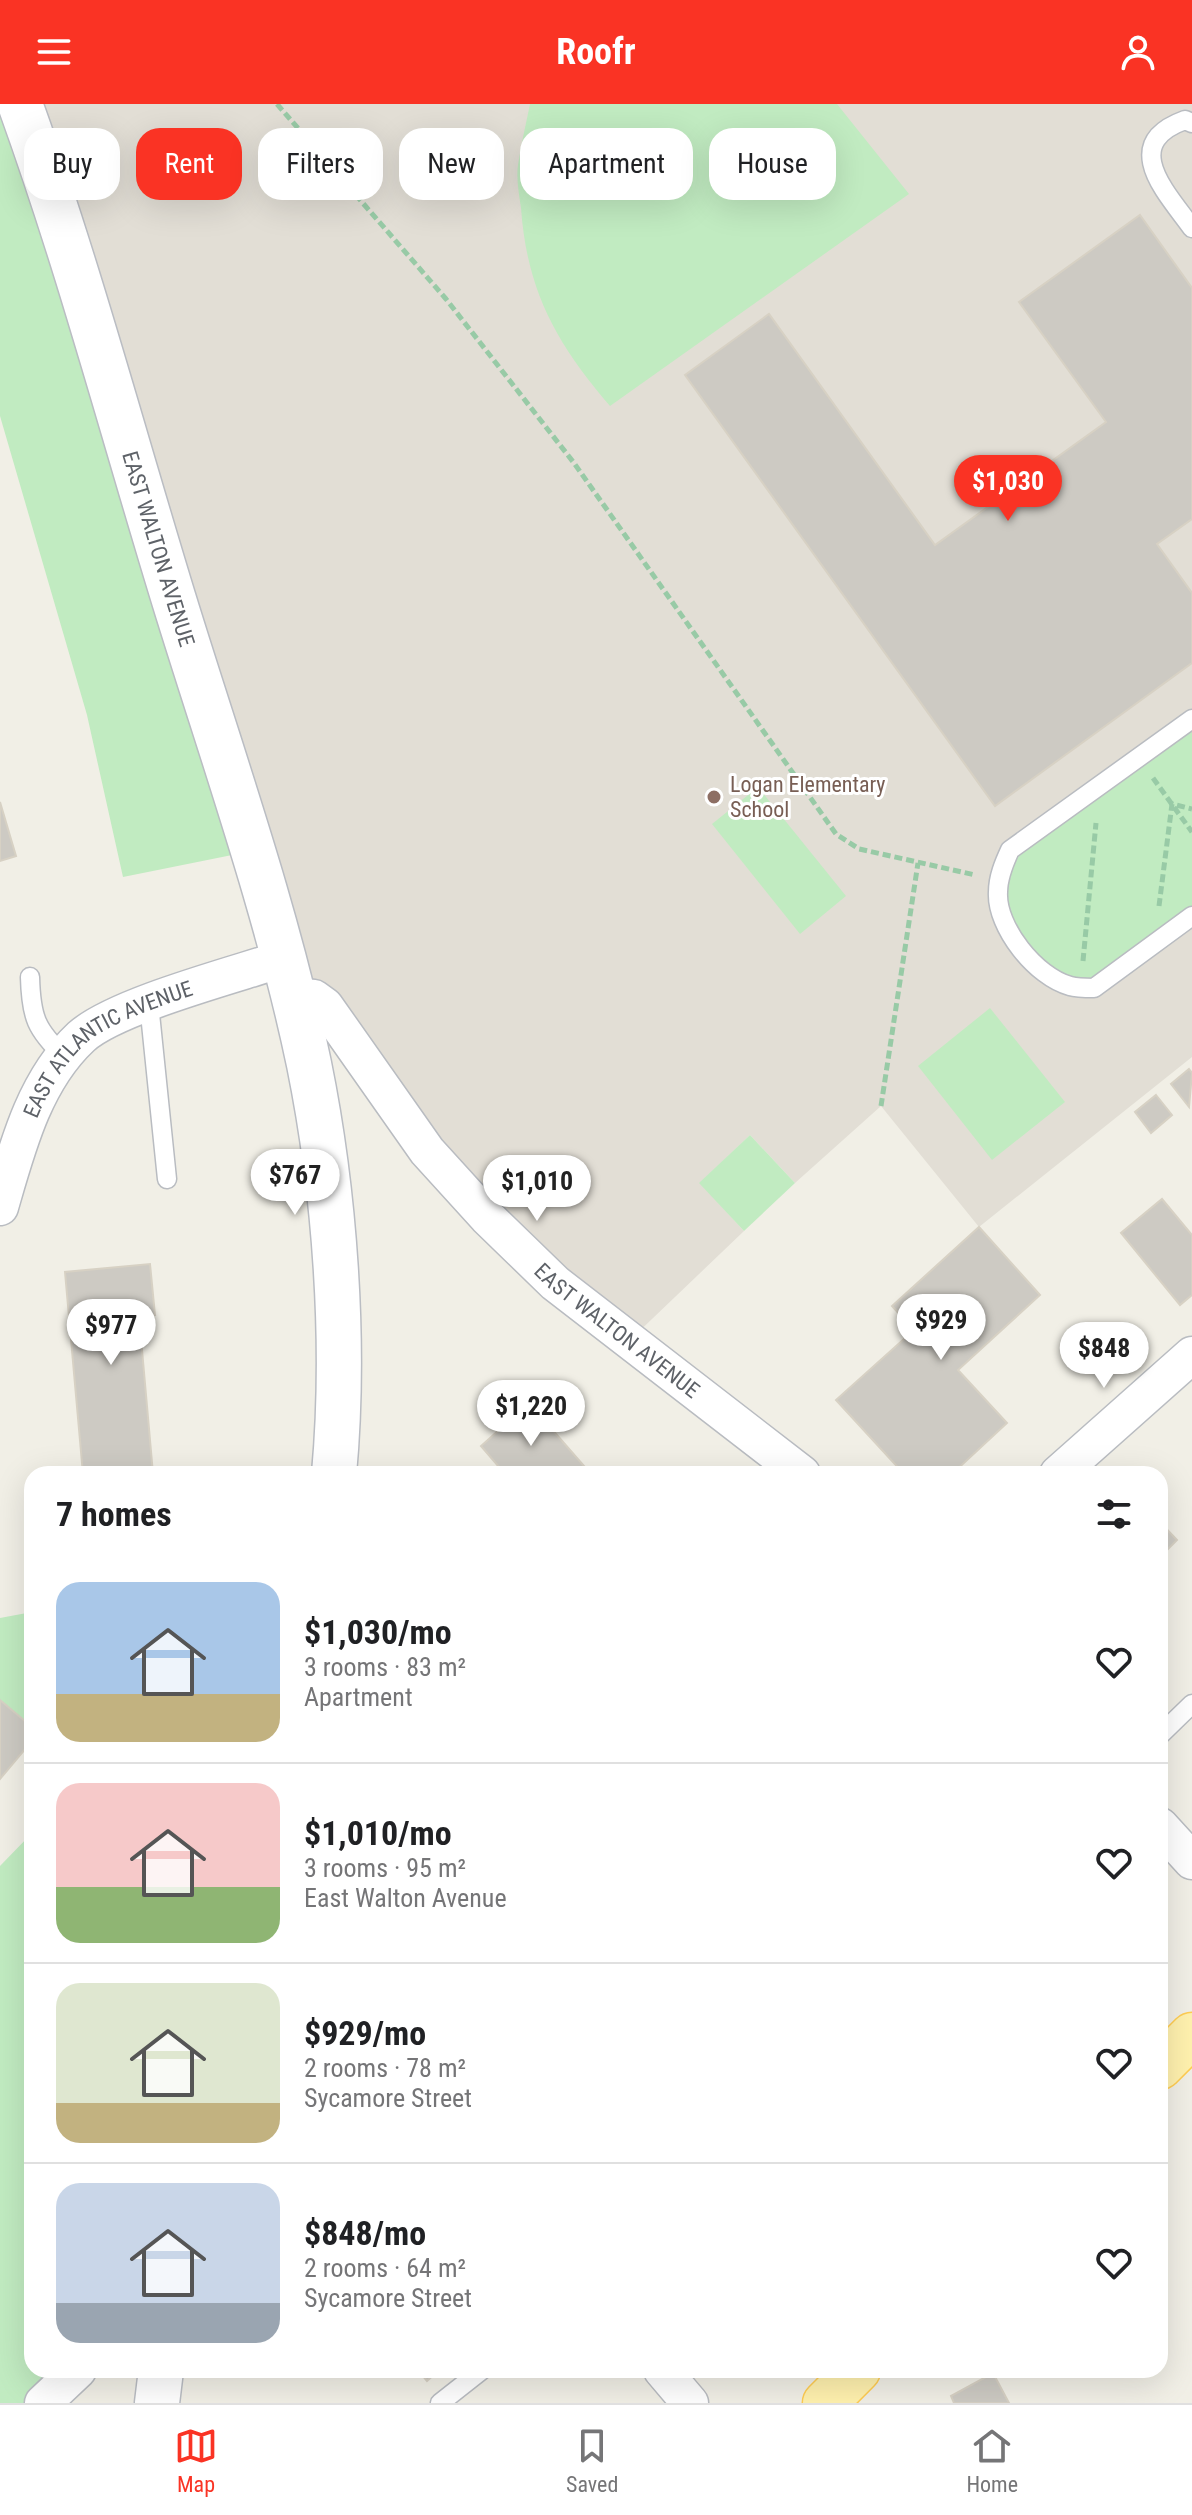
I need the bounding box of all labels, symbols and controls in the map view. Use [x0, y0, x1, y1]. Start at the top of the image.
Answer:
icon: menu [32, 30, 76, 74]
icon: person [1116, 30, 1160, 74]
text: Roofr [556, 31, 636, 73]
chip: Buy [24, 128, 120, 200]
chip: Rent [136, 128, 242, 200]
chip: Filters [258, 128, 383, 200]
chip: New [399, 128, 504, 200]
chip: Apartment [520, 128, 693, 200]
chip: House [709, 128, 836, 200]
street label: EAST WALTON AVENUE [118, 448, 200, 649]
pin: $1,030 [943, 455, 1073, 523]
text: $1,030 [972, 466, 1044, 496]
place label: Logan Elementary School [730, 772, 886, 822]
marker: Logan Elementary School [705, 788, 723, 806]
street label: EAST ATLANTIC AVENUE [18, 975, 196, 1121]
pin: $767 [248, 1149, 342, 1217]
pin: $1,010 [472, 1155, 602, 1223]
text: $767 [269, 1160, 321, 1190]
text: $1,010 [501, 1166, 573, 1196]
street label: EAST WALTON AVENUE [530, 1258, 705, 1403]
pin: $929 [894, 1294, 988, 1362]
pin: $977 [64, 1299, 158, 1367]
text: $929 [915, 1305, 967, 1335]
text: $977 [85, 1310, 137, 1340]
pin: $848 [1057, 1322, 1151, 1390]
text: $848 [1078, 1333, 1130, 1363]
pin: $1,220 [466, 1380, 596, 1448]
text: $1,220 [495, 1391, 567, 1421]
icon: filters [1092, 1492, 1136, 1536]
text: 7 homes [56, 1494, 172, 1534]
text: $1,030/mo [304, 1612, 452, 1652]
icon: home [120, 1614, 216, 1710]
icon: heart [1092, 1640, 1136, 1684]
text: 3 rooms · 83 m² [304, 1652, 466, 1682]
text: Apartment [304, 1682, 413, 1712]
text: $1,010/mo [304, 1813, 452, 1853]
icon: home [120, 1815, 216, 1911]
icon: heart [1092, 1841, 1136, 1885]
text: 3 rooms · 95 m² [304, 1853, 466, 1883]
text: East Walton Avenue [304, 1883, 507, 1913]
text: $929/mo [304, 2013, 426, 2053]
icon: home [120, 2015, 216, 2111]
icon: heart [1092, 2041, 1136, 2085]
text: 2 rooms · 78 m² [304, 2053, 466, 2083]
text: Sycamore Street [304, 2083, 472, 2113]
text: $848/mo [304, 2213, 426, 2253]
icon: home [120, 2215, 216, 2311]
icon: heart [1092, 2241, 1136, 2285]
text: 2 rooms · 64 m² [304, 2253, 466, 2283]
text: Sycamore Street [304, 2283, 472, 2313]
tab: Map [174, 2424, 218, 2497]
tab: Saved [566, 2424, 618, 2497]
tab: Home [966, 2424, 1018, 2497]

